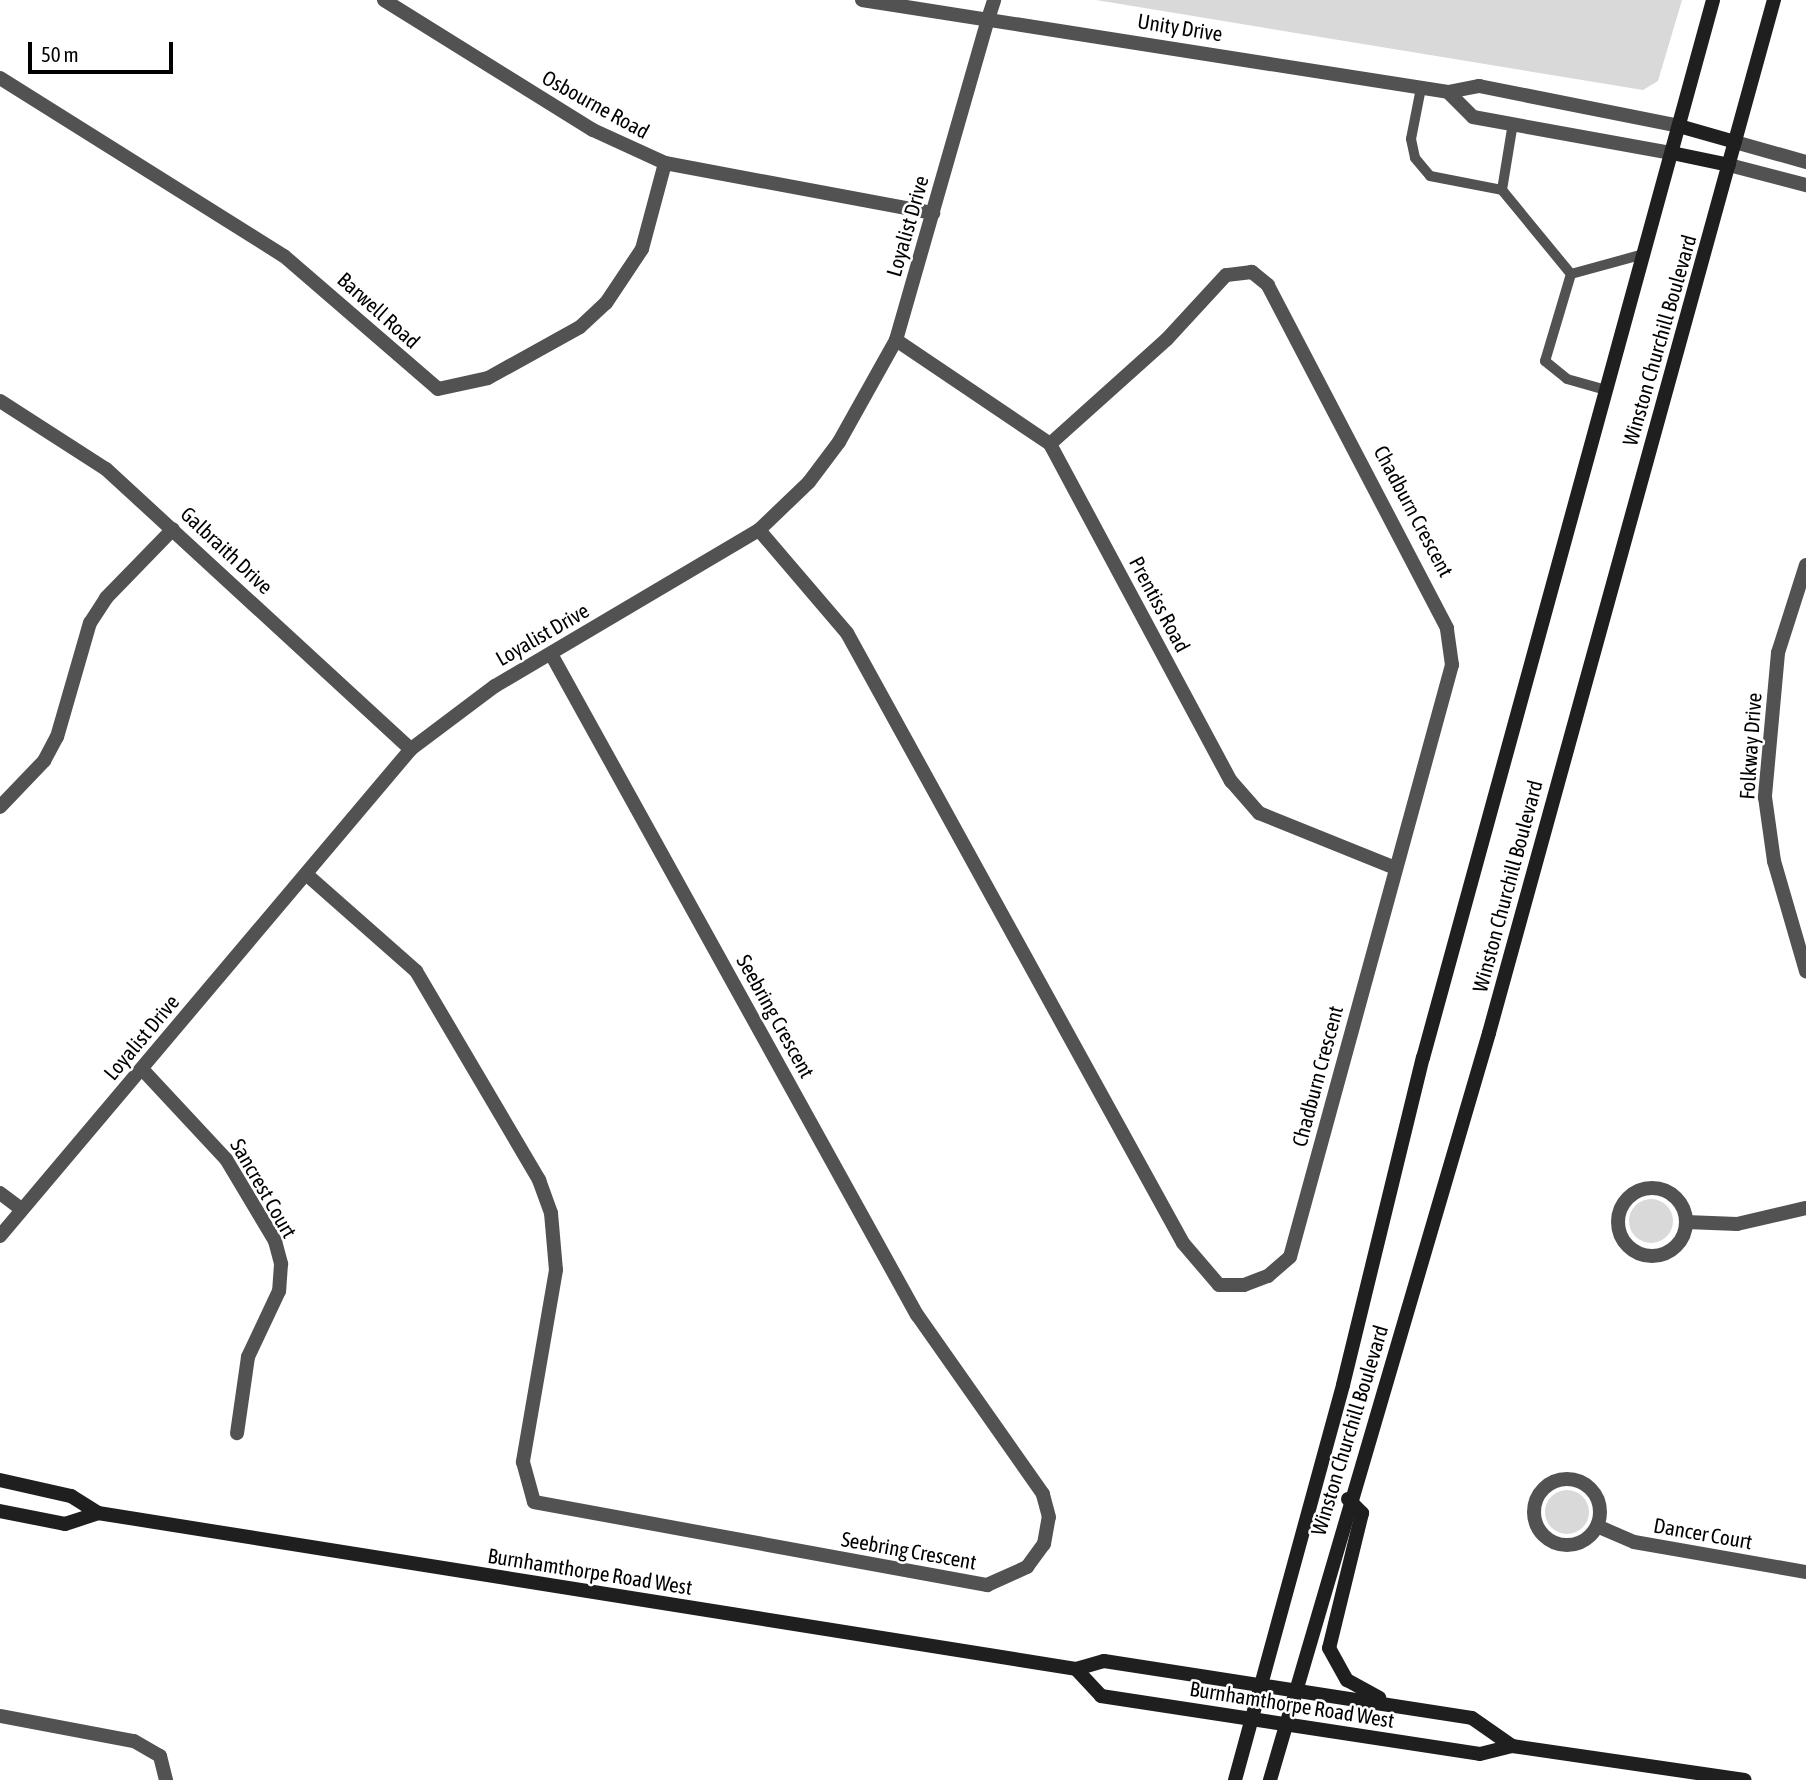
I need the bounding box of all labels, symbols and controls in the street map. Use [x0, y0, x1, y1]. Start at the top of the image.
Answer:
street label: Unity Drive [1136, 8, 1224, 46]
scale bar [32, 28, 177, 72]
text: 50 m [41, 42, 79, 66]
street label: Osbourne Road [538, 64, 654, 144]
street label: Loyalist Drive [881, 173, 933, 279]
street label: Winston Churchill Boulevard [1617, 232, 1701, 448]
street label: Barwell Road [333, 267, 425, 353]
street label: Chadburn Crescent [1369, 441, 1459, 581]
street label: Galbraith Drive [176, 501, 278, 599]
street label: Prentiss Road [1124, 552, 1196, 656]
street label: Loyalist Drive [491, 597, 593, 671]
street label: Folkway Drive [1734, 692, 1766, 800]
street label: Winston Churchill Boulevard [1467, 777, 1547, 995]
street label: Seebring Crescent [732, 950, 820, 1082]
street label: Loyalist Drive [98, 989, 184, 1085]
street label: Chadburn Crescent [1286, 1003, 1348, 1149]
street label: Sancrest Court [226, 1134, 302, 1242]
street label: Winston Churchill Boulevard [1305, 1322, 1393, 1538]
street label: Dancer Court [1652, 1512, 1754, 1554]
street label: Seebring Crescent [839, 1526, 979, 1574]
street label: Burnhamthorpe Road West [486, 1542, 694, 1600]
street label: Burnhamthorpe Road West [1188, 1675, 1396, 1733]

